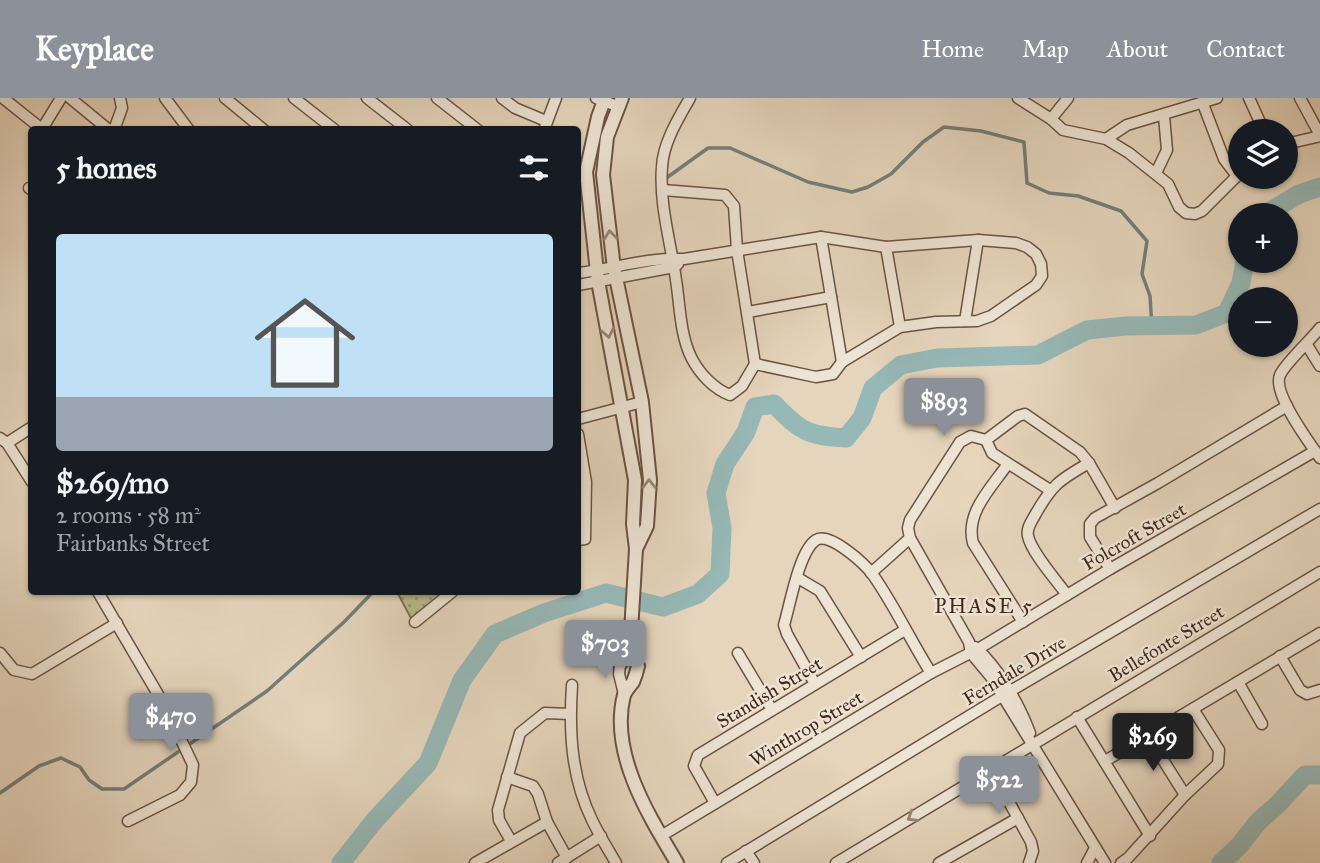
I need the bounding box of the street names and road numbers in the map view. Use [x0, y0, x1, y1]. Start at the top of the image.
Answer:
street label: Folcroft Street [1078, 497, 1190, 575]
street label: Bellefonte Street [1104, 600, 1228, 687]
street label: Ferndale Drive [959, 631, 1070, 710]
street label: Standish Street [712, 652, 827, 733]
street label: Winthrop Street [745, 685, 867, 771]

